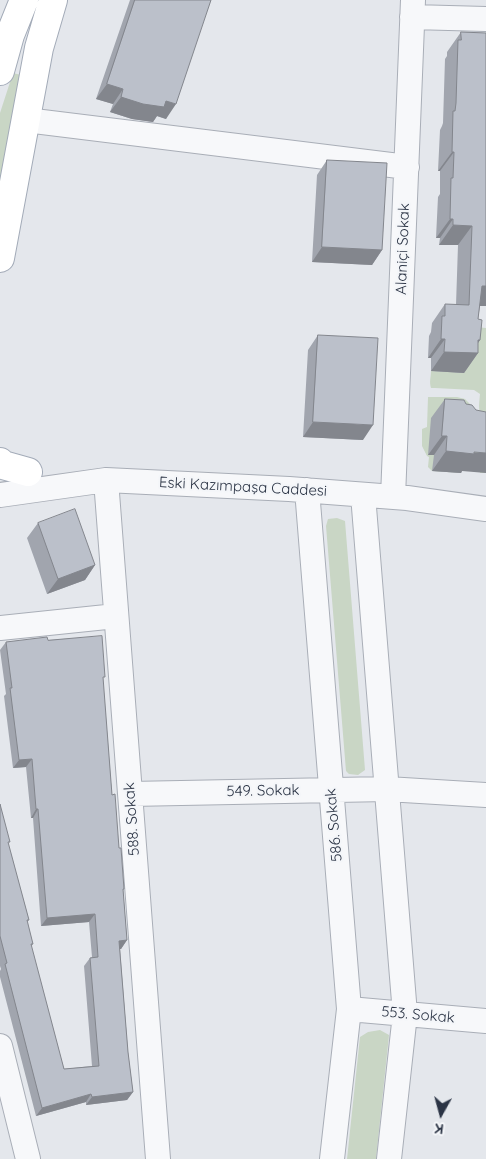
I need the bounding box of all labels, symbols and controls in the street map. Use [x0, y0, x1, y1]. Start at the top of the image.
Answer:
street label: Alaniçi Sokak [392, 203, 414, 295]
street label: Eski Kazımpaşa Caddesi [158, 474, 328, 500]
street label: 549. Sokak [226, 781, 300, 801]
street label: 588. Sokak [120, 782, 144, 856]
street label: 586. Sokak [322, 787, 346, 863]
street label: 553. Sokak [381, 1003, 455, 1027]
north arrow [416, 1089, 466, 1139]
text: K [434, 1119, 445, 1138]

